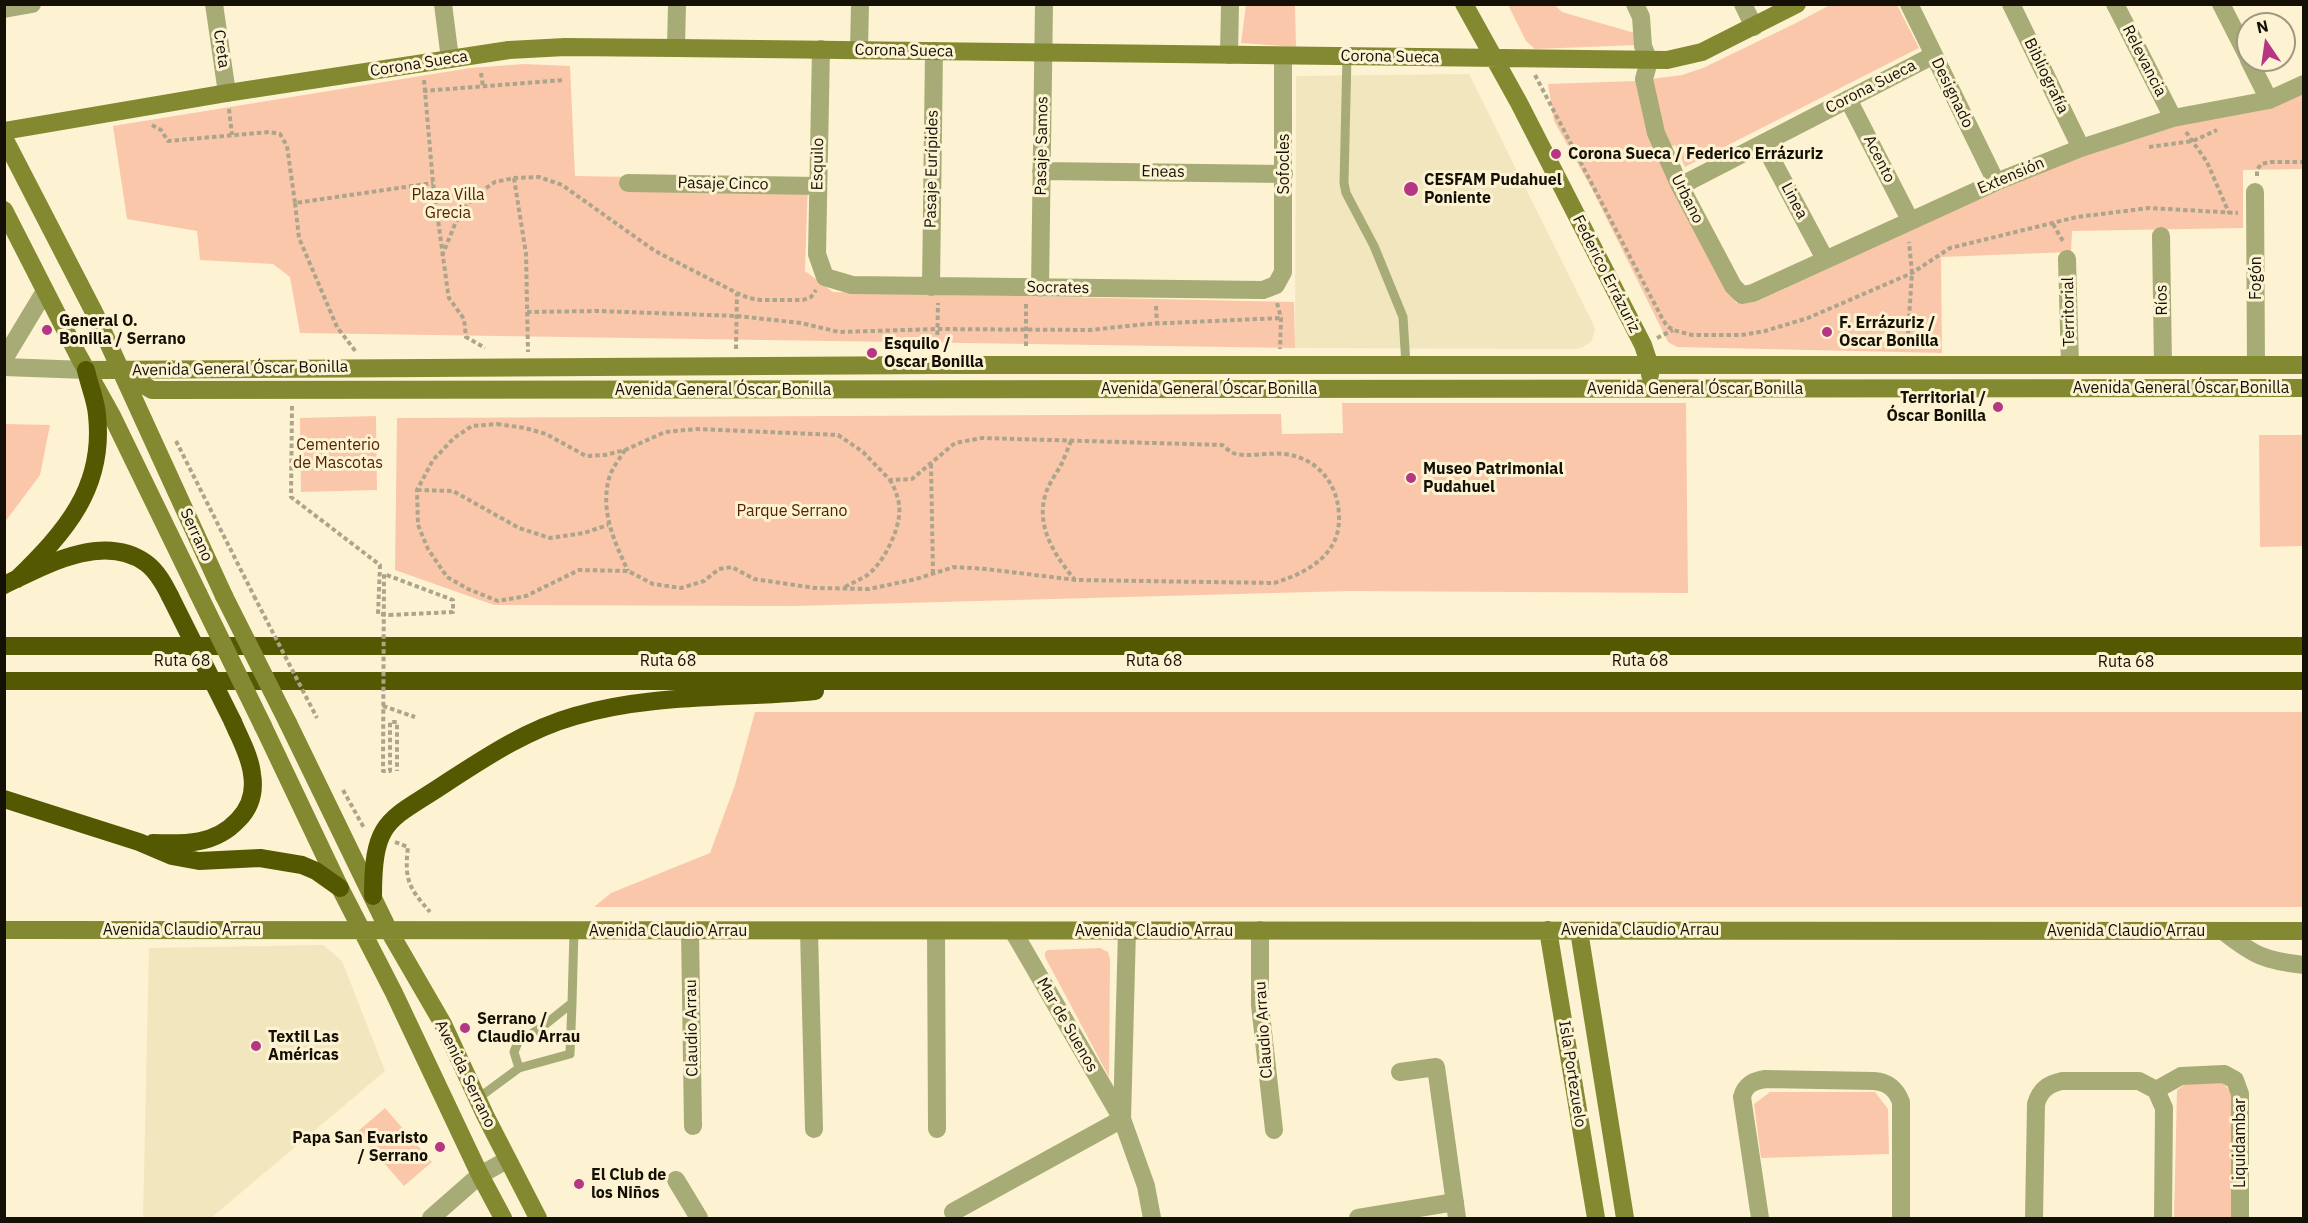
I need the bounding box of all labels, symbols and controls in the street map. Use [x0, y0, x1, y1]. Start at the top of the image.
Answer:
north arrow [2236, 12, 2296, 72]
text: N [2255, 15, 2270, 37]
street label: Relevancia [2118, 22, 2170, 100]
street label: Creta [209, 29, 233, 69]
street label: Bibliografía [2019, 35, 2073, 117]
street label: Corona Sueca [854, 41, 954, 61]
street label: Corona Sueca [369, 47, 469, 81]
street label: Corona Sueca [1340, 47, 1440, 67]
street label: Designado [1927, 55, 1977, 131]
street label: Corona Sueca [1823, 56, 1919, 118]
street label: Pasaje Samos [1032, 96, 1052, 196]
street label: Pasaje Eurípides [921, 110, 943, 228]
street label: Acento [1859, 132, 1899, 186]
street label: Sofocles [1274, 133, 1294, 195]
street label: Esquilo [808, 137, 828, 191]
place label: Corona Sueca / Federico Errázuriz [1568, 144, 1823, 164]
marker: Corona Sueca / Federico Errázuriz [1549, 147, 1563, 161]
street label: Extensión [1975, 153, 2047, 199]
street label: Eneas [1141, 162, 1185, 182]
place label: CESFAM Pudahuel Poniente [1424, 170, 1562, 208]
street label: Urbano [1667, 171, 1707, 227]
street label: Pasaje Cinco [677, 174, 769, 194]
marker: CESFAM Pudahuel Poniente [1402, 180, 1420, 198]
street label: Linea [1777, 180, 1811, 222]
park label: Plaza Villa Grecia [411, 185, 485, 223]
street label: Federico Errázuriz [1568, 212, 1644, 336]
street label: Fogón [2246, 256, 2266, 300]
street label: Territorial [2059, 277, 2079, 347]
street label: Socrates [1026, 278, 1090, 298]
street label: Ríos [2152, 284, 2172, 316]
place label: General O. Bonilla / Serrano [59, 311, 186, 349]
place label: F. Errázuriz / Oscar Bonilla [1839, 313, 1939, 351]
marker: General O. Bonilla / Serrano [40, 323, 54, 337]
marker: F. Errázuriz / Oscar Bonilla [1820, 325, 1834, 339]
place label: Esquilo / Oscar Bonilla [884, 334, 984, 372]
marker: Esquilo / Oscar Bonilla [865, 346, 879, 360]
street label: Avenida General Óscar Bonilla [132, 358, 348, 380]
street label: Avenida General Óscar Bonilla [2073, 378, 2289, 398]
street label: Avenida General Óscar Bonilla [1101, 379, 1317, 399]
street label: Avenida General Óscar Bonilla [1587, 379, 1803, 399]
street label: Avenida General Óscar Bonilla [615, 380, 831, 400]
place label: Territorial / Óscar Bonilla [1886, 388, 1986, 426]
marker: Territorial / Óscar Bonilla [1991, 400, 2005, 414]
park label: Cementerio de Mascotas [293, 435, 383, 473]
place label: Museo Patrimonial Pudahuel [1423, 459, 1563, 497]
marker: Museo Patrimonial Pudahuel [1404, 471, 1418, 485]
park label: Parque Serrano [736, 501, 848, 521]
street label: Serrano [175, 505, 217, 565]
street label: Ruta 68 [154, 651, 210, 671]
street label: Ruta 68 [640, 651, 696, 671]
street label: Ruta 68 [1126, 651, 1182, 671]
street label: Ruta 68 [1612, 651, 1668, 671]
street label: Ruta 68 [2098, 652, 2154, 672]
street label: Avenida Claudio Arrau [103, 920, 261, 940]
street label: Avenida Claudio Arrau [1561, 920, 1719, 940]
street label: Avenida Claudio Arrau [589, 921, 747, 941]
street label: Avenida Claudio Arrau [1075, 921, 1233, 941]
street label: Avenida Claudio Arrau [2047, 921, 2205, 941]
street label: Mar de Suenos [1032, 974, 1102, 1076]
street label: Claudio Arrau [682, 979, 702, 1077]
street label: Claudio Arrau [1251, 981, 1277, 1079]
place label: Serrano / Claudio Arrau [477, 1009, 580, 1047]
street label: Avenida Serrano [431, 1017, 499, 1131]
street label: Isla Portezuelo [1554, 1019, 1590, 1129]
marker: Serrano / Claudio Arrau [458, 1021, 472, 1035]
place label: Textil Las Américas [268, 1027, 339, 1065]
marker: Textil Las Américas [249, 1039, 263, 1053]
street label: Liquidambar [2230, 1098, 2250, 1188]
place label: Papa San Evaristo / Serrano [292, 1128, 428, 1166]
marker: Papa San Evaristo / Serrano [433, 1140, 447, 1154]
place label: El Club de los Niños [591, 1165, 666, 1203]
marker: El Club de los Niños [572, 1177, 586, 1191]

